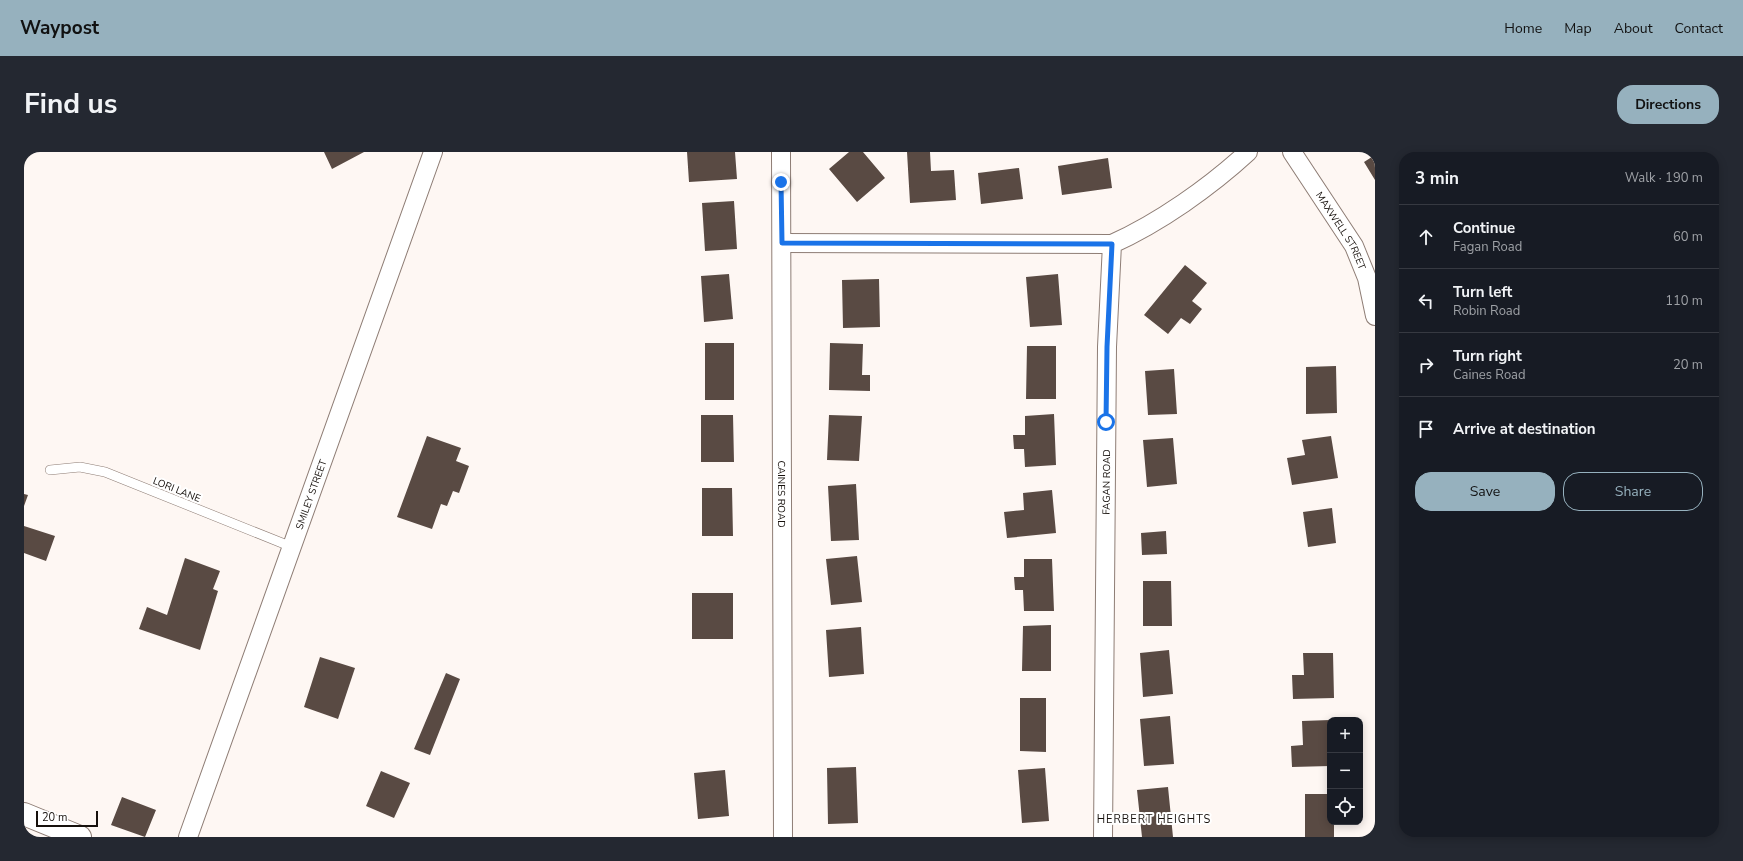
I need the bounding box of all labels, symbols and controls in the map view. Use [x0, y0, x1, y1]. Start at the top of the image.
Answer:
text: Waypost [20, 15, 99, 41]
text: Home [1504, 19, 1542, 38]
text: Map [1564, 19, 1592, 38]
text: About [1614, 19, 1653, 38]
text: Contact [1675, 19, 1723, 38]
text: Find us [24, 85, 118, 123]
button: Directions [1617, 85, 1719, 124]
text: 3 min [1415, 167, 1459, 190]
text: Walk · 190 m [1625, 169, 1703, 187]
route end [772, 173, 790, 191]
street label: MAXWELL STREET [1312, 189, 1369, 272]
text: Continue [1453, 218, 1515, 238]
icon: ahead [1415, 226, 1437, 248]
text: 60 m [1673, 228, 1703, 246]
text: Fagan Road [1453, 238, 1522, 256]
text: Turn left [1453, 282, 1512, 302]
icon: left [1415, 290, 1437, 312]
text: 110 m [1665, 292, 1703, 310]
text: Robin Road [1453, 302, 1520, 320]
text: Turn right [1453, 346, 1522, 366]
icon: right [1415, 354, 1437, 376]
text: 20 m [1673, 356, 1703, 374]
text: Caines Road [1453, 366, 1526, 384]
route start [1097, 413, 1115, 431]
icon: arrive [1415, 418, 1437, 440]
text: Arrive at destination [1453, 419, 1596, 439]
street label: FAGAN ROAD [1100, 449, 1114, 515]
street label: SMILEY STREET [293, 458, 330, 531]
street label: CAINES ROAD [774, 460, 788, 528]
button: Save [1415, 472, 1555, 511]
button: Share [1563, 472, 1703, 511]
street label: LORI LANE [151, 474, 203, 506]
map controls [1327, 717, 1363, 825]
button: + [1327, 717, 1363, 753]
button: − [1327, 753, 1363, 789]
button: locate [1327, 789, 1363, 825]
scale bar [36, 809, 98, 828]
text: 20 m [42, 810, 67, 825]
district label: HERBERT HEIGHTS [1097, 812, 1211, 827]

